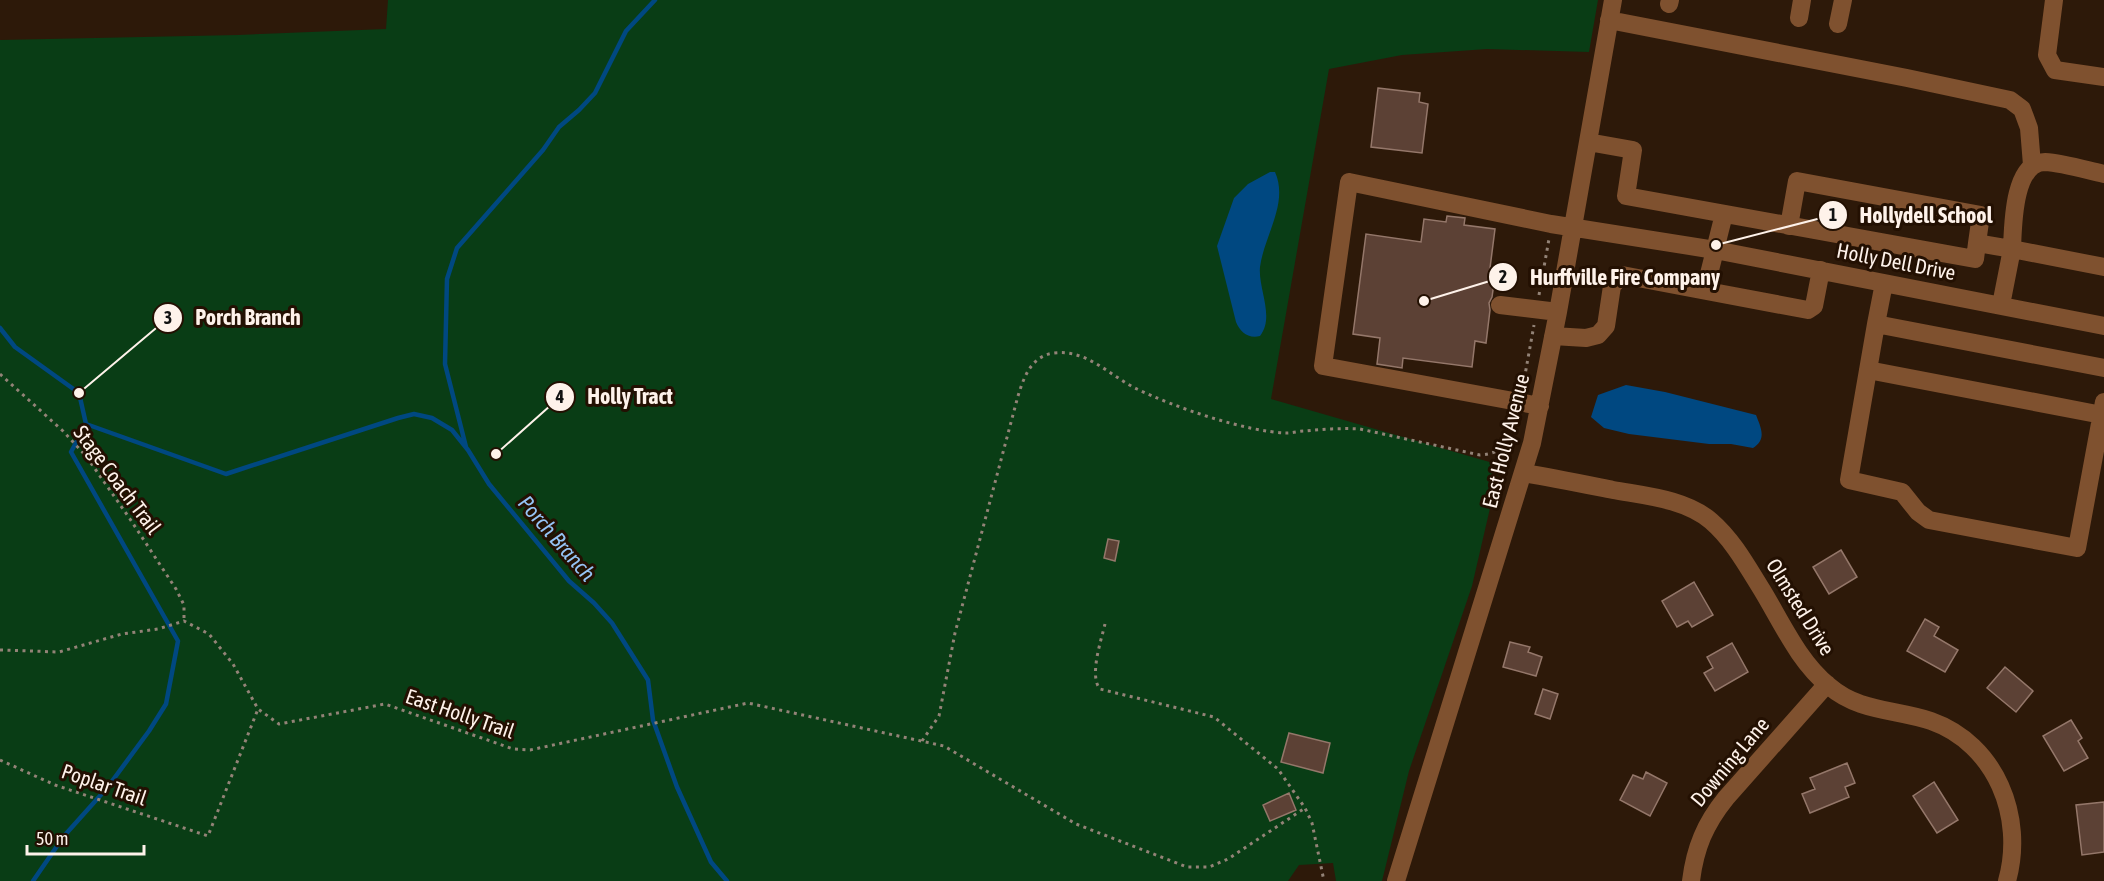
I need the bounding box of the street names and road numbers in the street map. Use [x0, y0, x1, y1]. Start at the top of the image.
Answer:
street label: Holly Dell Drive [1835, 238, 1958, 284]
street label: East Holly Avenue [1477, 371, 1533, 510]
street label: Stage Coach Trail [69, 420, 167, 539]
street label: Olmsted Drive [1762, 554, 1840, 659]
street label: East Holly Trail [403, 683, 518, 743]
street label: Downing Lane [1685, 712, 1773, 811]
street label: Poplar Trail [59, 758, 150, 810]

